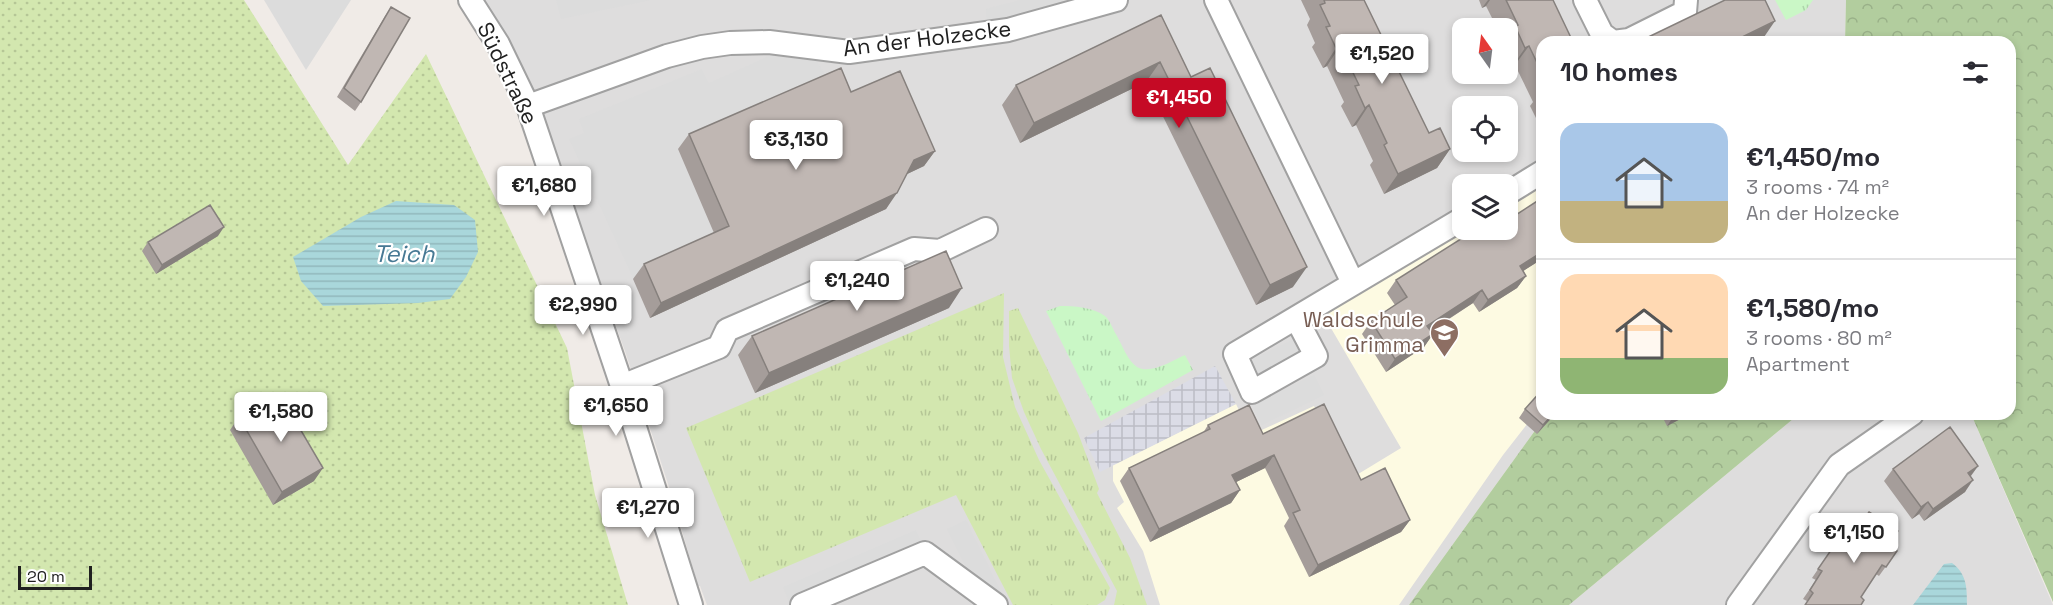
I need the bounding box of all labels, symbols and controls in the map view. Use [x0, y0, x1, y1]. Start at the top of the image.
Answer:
street label: An der Holzecke [841, 14, 1013, 62]
street label: Südstraße [471, 17, 545, 129]
north arrow [1452, 18, 1518, 84]
map controls [1452, 18, 1518, 240]
pin: €1,520 [1333, 34, 1431, 85]
text: €1,520 [1349, 40, 1415, 66]
text: 10 homes [1560, 55, 1678, 89]
icon: filters [1959, 56, 1992, 89]
pin: €1,450 [1130, 78, 1228, 129]
text: €1,450 [1146, 84, 1212, 110]
button: locate [1452, 96, 1518, 162]
pin: €3,130 [747, 120, 845, 171]
text: €3,130 [764, 126, 828, 152]
text: €1,450/mo [1746, 140, 1880, 174]
icon: home [1608, 147, 1680, 219]
pin: €1,680 [495, 166, 593, 217]
text: €1,680 [511, 172, 577, 198]
button: layers [1452, 174, 1518, 240]
text: 3 rooms · 74 m² [1746, 174, 1889, 200]
text: An der Holzecke [1746, 200, 1900, 226]
water label: Teich [374, 238, 436, 269]
pin: €1,240 [808, 261, 906, 312]
text: €1,240 [824, 267, 890, 293]
pin: €2,990 [534, 285, 632, 336]
text: €2,990 [549, 291, 617, 317]
text: €1,580/mo [1746, 291, 1879, 325]
icon: home [1608, 298, 1680, 370]
place label: Waldschule Grimma [1303, 305, 1424, 358]
school or university icon: Waldschule Grimma [1429, 316, 1461, 358]
text: 3 rooms · 80 m² [1746, 325, 1892, 351]
text: Apartment [1746, 351, 1850, 377]
pin: €1,650 [567, 386, 665, 437]
pin: €1,580 [232, 392, 330, 443]
text: €1,650 [583, 392, 649, 418]
text: €1,580 [248, 398, 314, 424]
pin: €1,270 [599, 488, 697, 539]
text: €1,270 [616, 494, 680, 520]
pin: €1,150 [1805, 513, 1903, 564]
text: €1,150 [1823, 519, 1885, 545]
scale bar [18, 563, 92, 590]
text: 20 m [27, 566, 65, 587]

